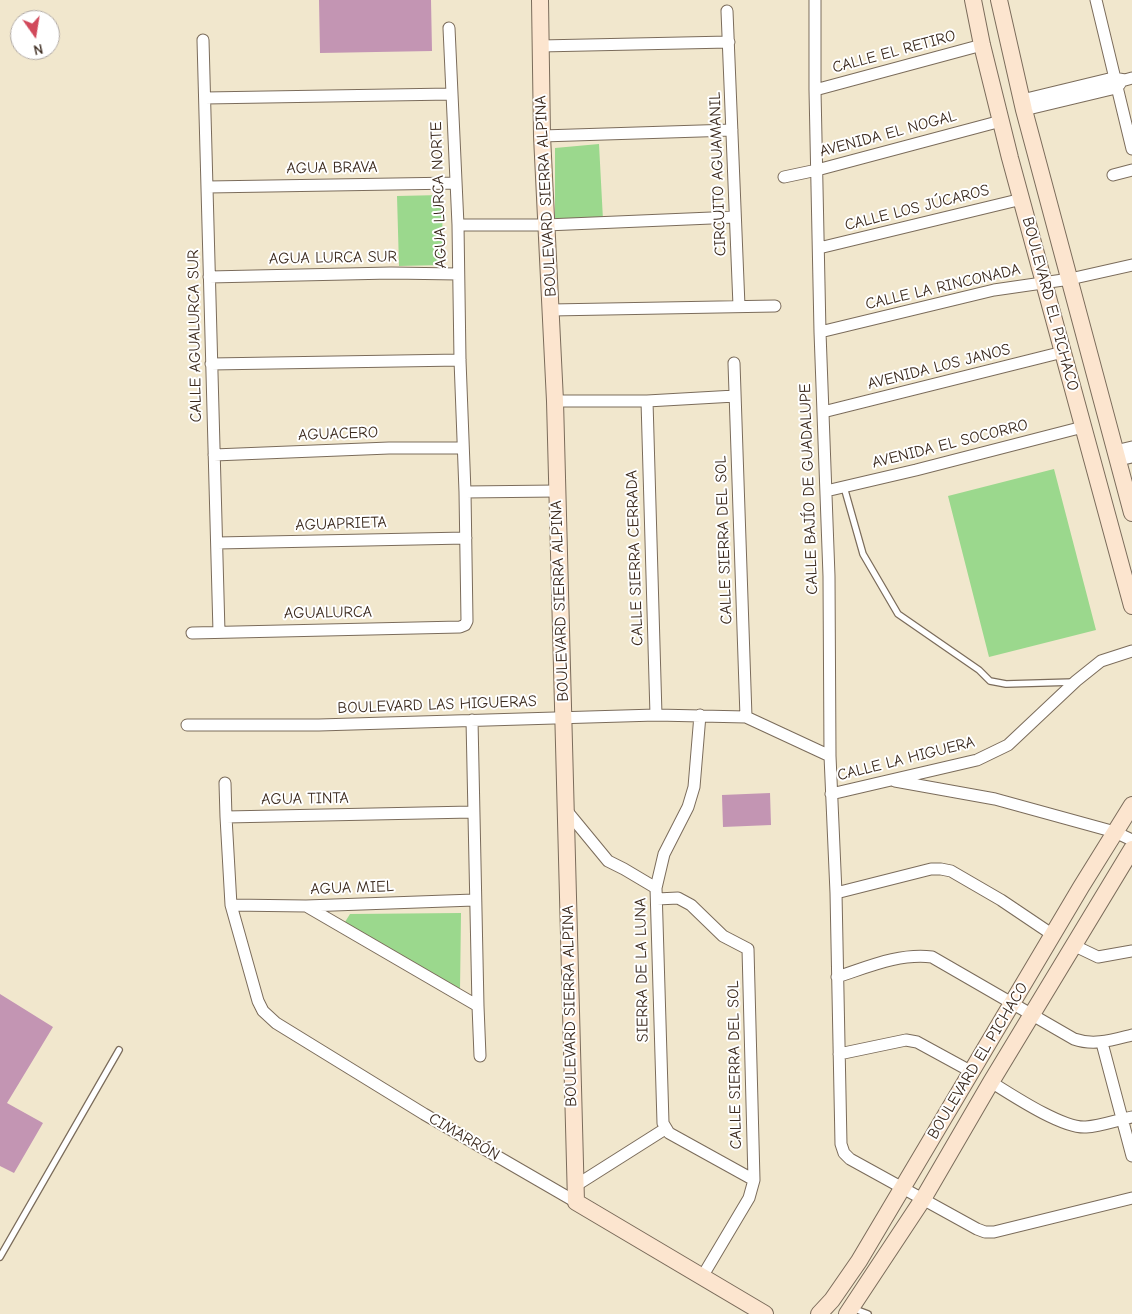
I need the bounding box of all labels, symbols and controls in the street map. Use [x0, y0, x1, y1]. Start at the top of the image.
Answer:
north arrow [10, 10, 60, 60]
street label: CALLE EL RETIRO [830, 26, 958, 78]
text: N [32, 40, 45, 58]
street label: CIRCUITO AGUAMANIL [706, 92, 730, 256]
street label: BOULEVARD SIERRA ALPINA [531, 95, 561, 297]
street label: AVENIDA EL NOGAL [817, 106, 959, 162]
street label: AGUA LURCA NORTE [427, 121, 451, 269]
street label: AGUA BRAVA [286, 158, 378, 178]
street label: CALLE LOS JÚCAROS [843, 181, 991, 235]
street label: BOULEVARD EL PICHACO [1018, 215, 1082, 393]
street label: AGUA LURCA SUR [269, 247, 397, 269]
street label: CALLE AGUALURCA SUR [184, 249, 206, 423]
street label: CALLE LA RINCONADA [864, 260, 1022, 314]
street label: AVENIDA LOS JANOS [866, 340, 1012, 394]
street label: CALLE BAJÍO DE GUADALUPE [796, 383, 822, 595]
street label: AVENIDA EL SOCORRO [870, 415, 1030, 473]
street label: AGUACERO [298, 423, 378, 445]
street label: CALLE SIERRA DEL SOL [711, 455, 737, 625]
street label: CALLE SIERRA CERRADA [622, 470, 648, 646]
street label: BOULEVARD SIERRA ALPINA [547, 500, 573, 702]
street label: AGUAPRIETA [295, 513, 387, 535]
street label: AGUALURCA [284, 603, 372, 623]
street label: BOULEVARD LAS HIGUERAS [337, 692, 537, 718]
street label: CALLE LA HIGUERA [835, 733, 977, 785]
street label: AGUA TINTA [261, 789, 349, 809]
street label: AGUA MIEL [310, 877, 394, 899]
street label: SIERRA DE LA LUNA [631, 898, 653, 1042]
street label: BOULEVARD SIERRA ALPINA [559, 905, 581, 1107]
street label: BOULEVARD EL PICHACO [924, 979, 1032, 1143]
street label: CALLE SIERRA DEL SOL [724, 980, 746, 1150]
street label: CIMARRÓN [425, 1109, 503, 1165]

